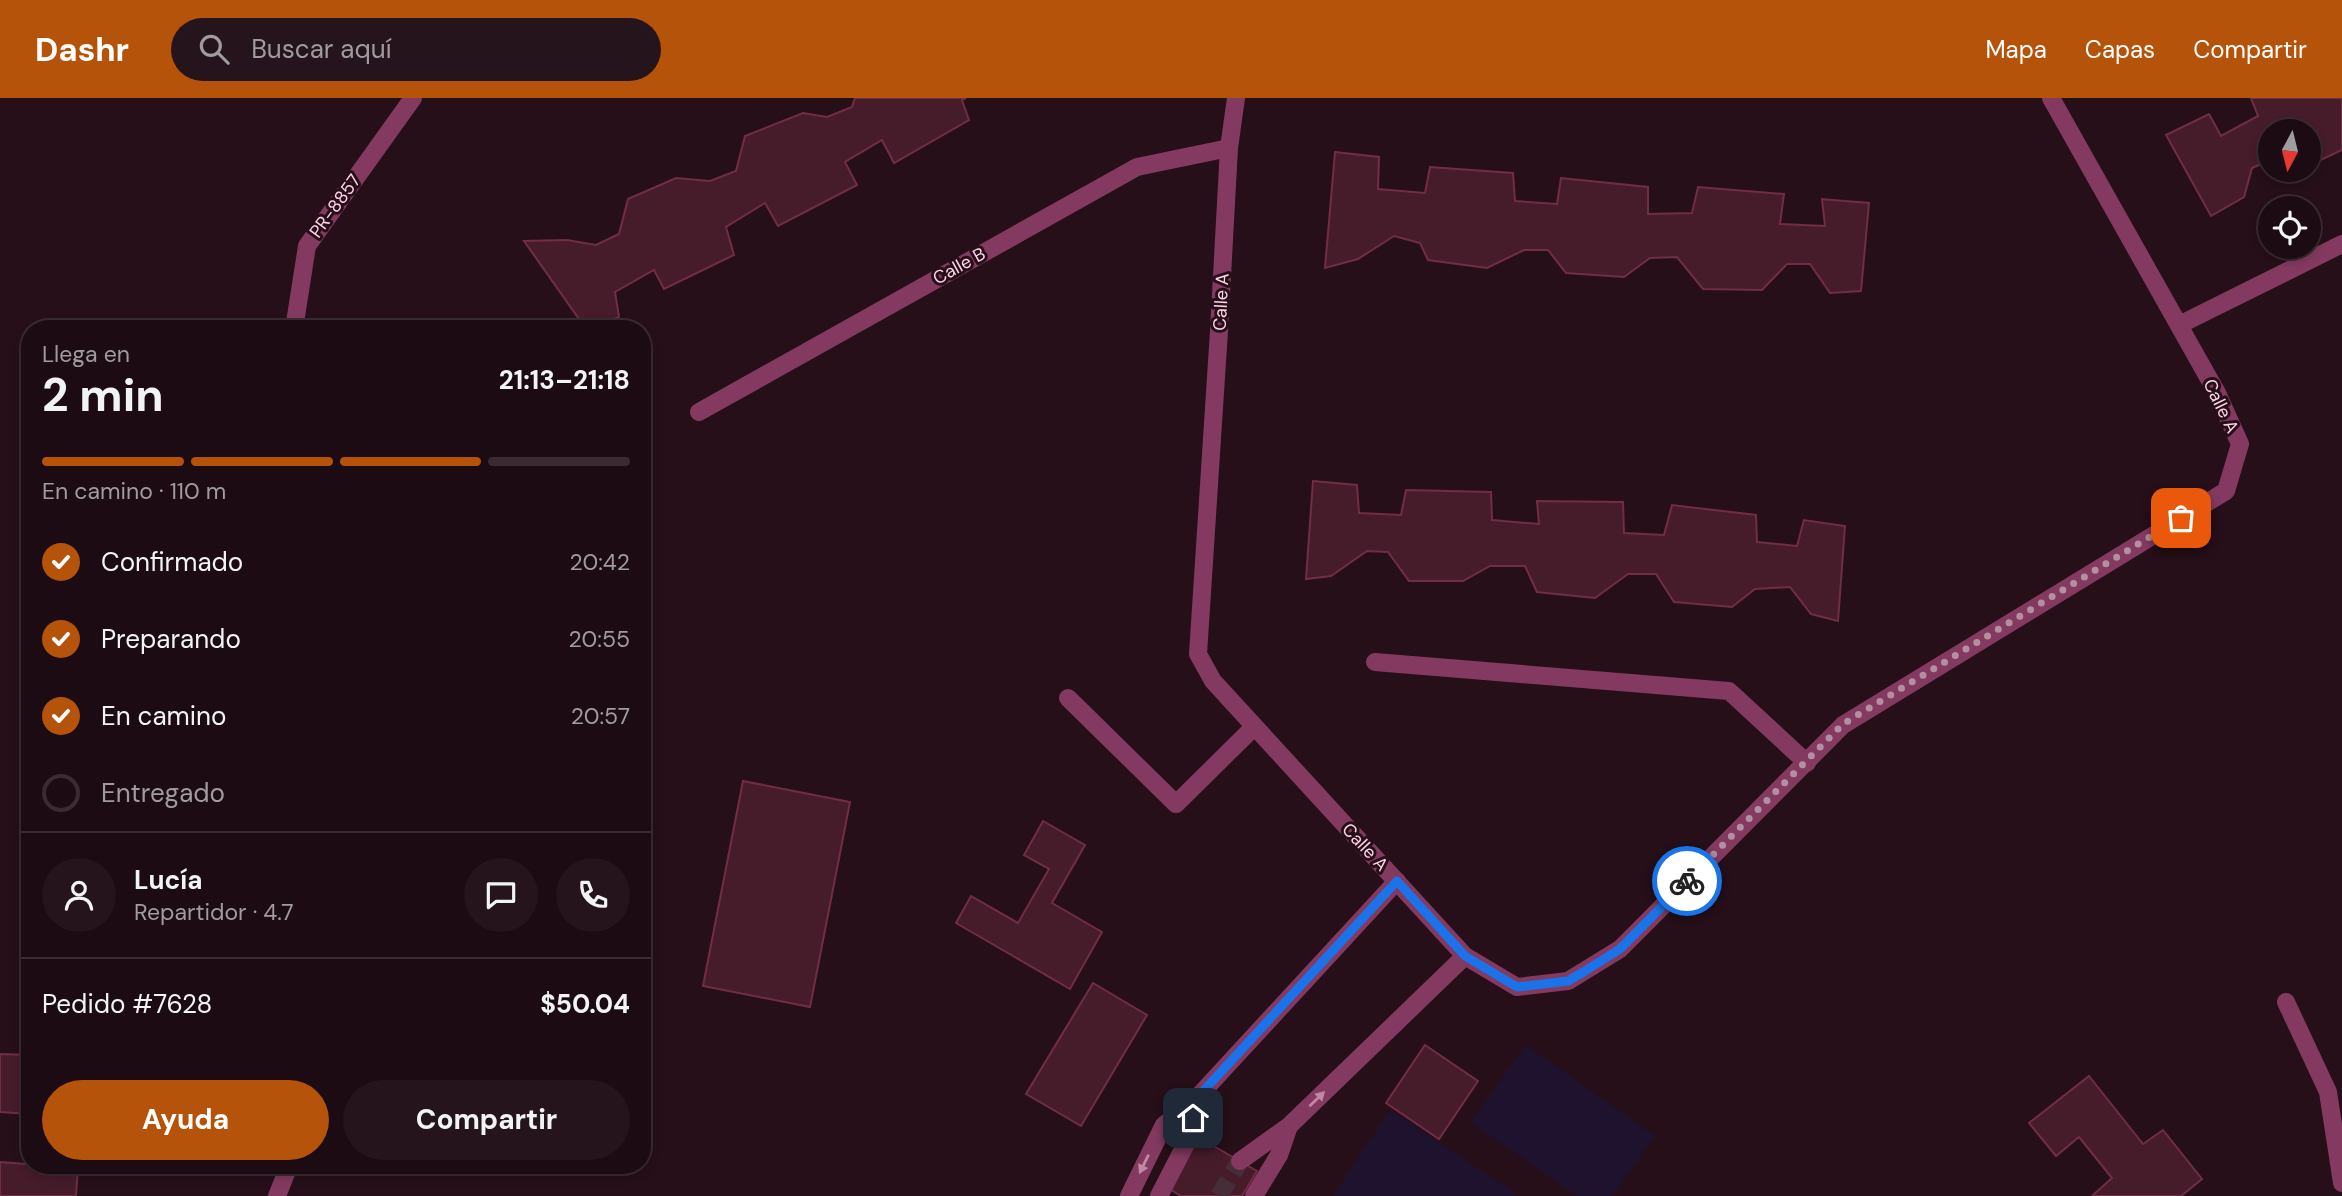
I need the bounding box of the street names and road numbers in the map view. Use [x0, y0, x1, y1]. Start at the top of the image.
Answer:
street label: PR-8857 [304, 169, 366, 243]
street label: Calle B [928, 242, 990, 290]
street label: Calle A [1208, 273, 1234, 331]
street label: Calle A [2198, 375, 2244, 437]
street label: Calle A [1337, 818, 1393, 876]

